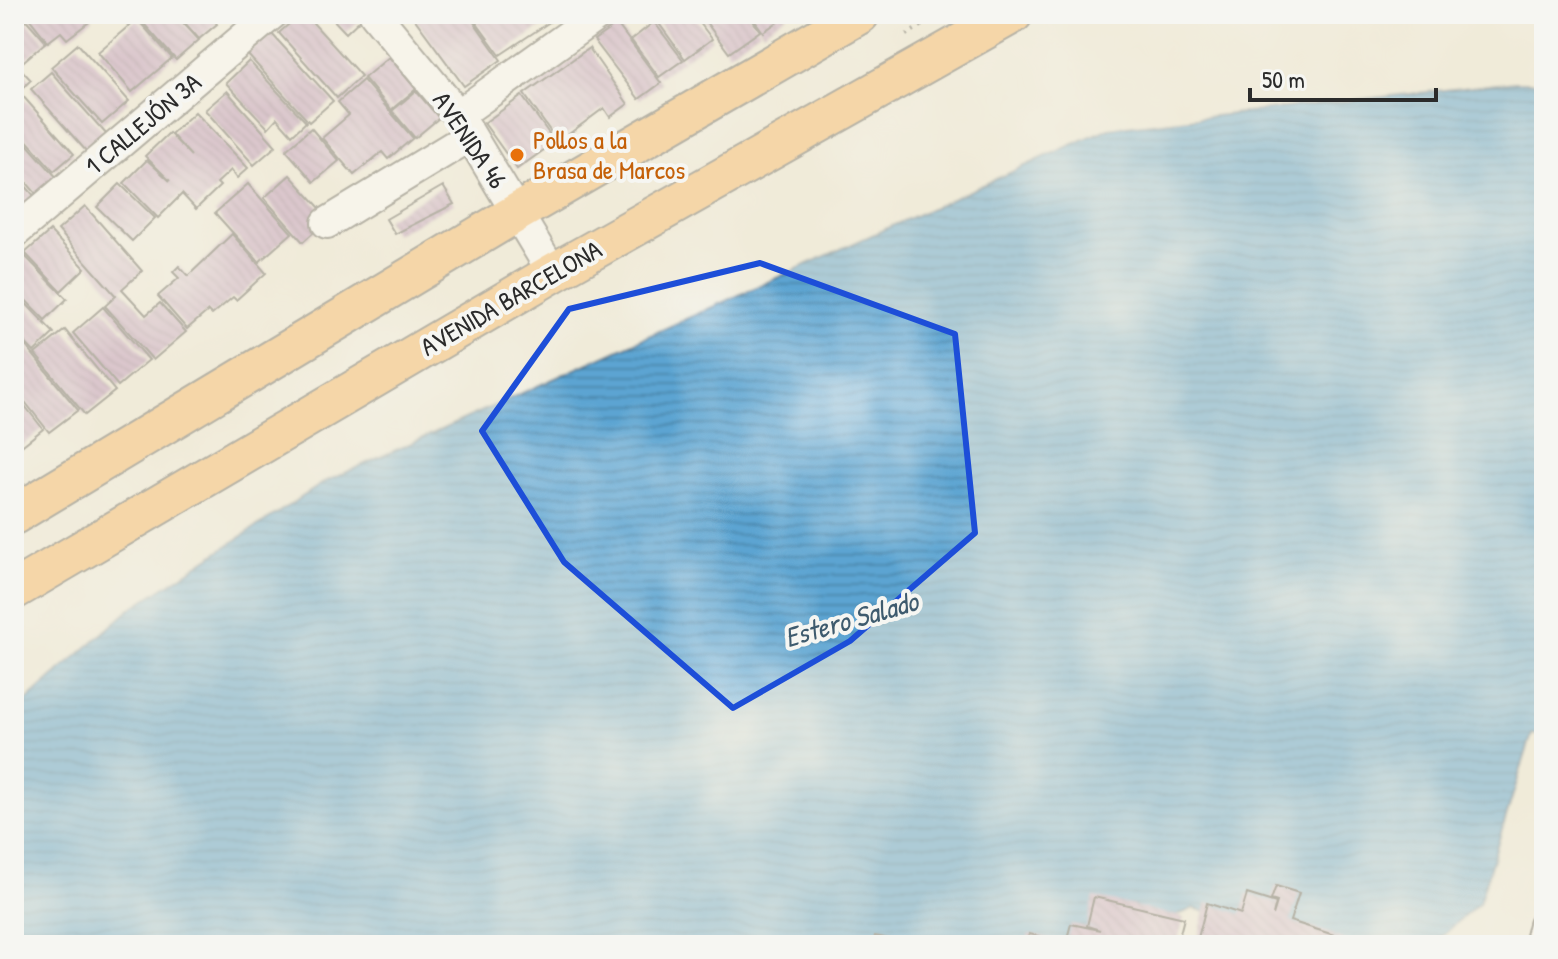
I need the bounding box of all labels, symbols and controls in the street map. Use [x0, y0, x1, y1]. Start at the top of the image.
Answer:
scale bar [1250, 52, 1436, 102]
text: 50 m [1262, 63, 1305, 95]
street label: 1 CALLEJÓN 3A [77, 65, 208, 182]
street label: AVENIDA 46 [425, 84, 516, 195]
place label: Pollos a la Brasa de Marcos [533, 122, 685, 187]
marker: Pollos a la Brasa de Marcos [508, 146, 526, 164]
street label: AVENIDA BARCELONA [414, 231, 608, 364]
water label: Estero Salado [780, 581, 924, 656]

